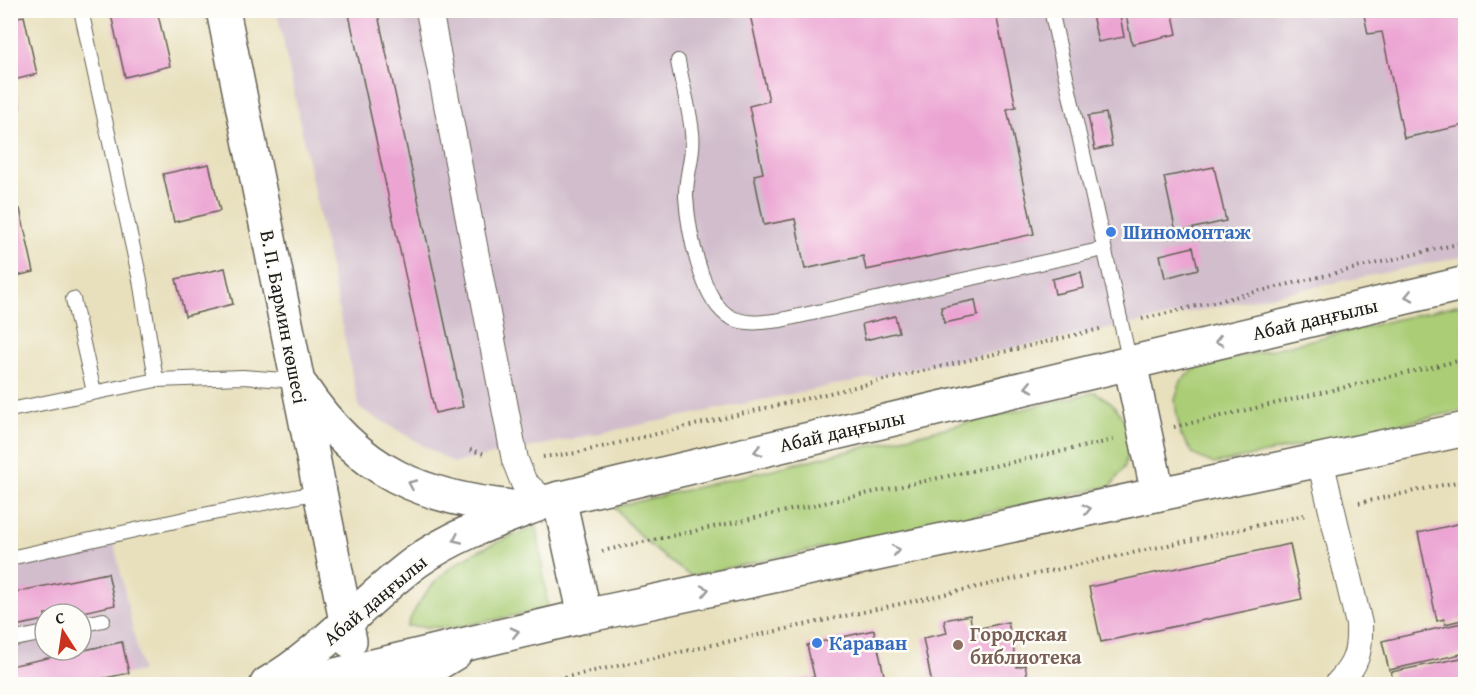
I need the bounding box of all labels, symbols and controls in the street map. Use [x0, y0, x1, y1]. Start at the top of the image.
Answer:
place label: Шиномонтаж [1123, 217, 1251, 246]
marker: Шиномонтаж [1104, 225, 1118, 239]
street label: В. П. Бармин көшесі [253, 228, 316, 407]
one-way arrow [1404, 289, 1414, 302]
street label: Абай даңғылы [1249, 290, 1380, 347]
one-way arrow [1214, 334, 1224, 347]
one-way arrow [1024, 379, 1034, 392]
street label: Абай даңғылы [776, 402, 907, 459]
one-way arrow [753, 444, 763, 457]
one-way arrow [408, 479, 419, 491]
one-way arrow [1081, 504, 1091, 517]
one-way arrow [452, 531, 463, 543]
one-way arrow [891, 544, 901, 557]
street label: Абай даңғылы [316, 547, 433, 652]
one-way arrow [700, 584, 710, 597]
north arrow [33, 602, 93, 662]
text: С [53, 605, 67, 630]
place label: Городская библиотека [970, 619, 1082, 671]
one-way arrow [509, 627, 519, 640]
place label: Караван [829, 628, 907, 657]
marker: Караван [810, 636, 824, 650]
marker: Городская библиотека [951, 638, 965, 652]

